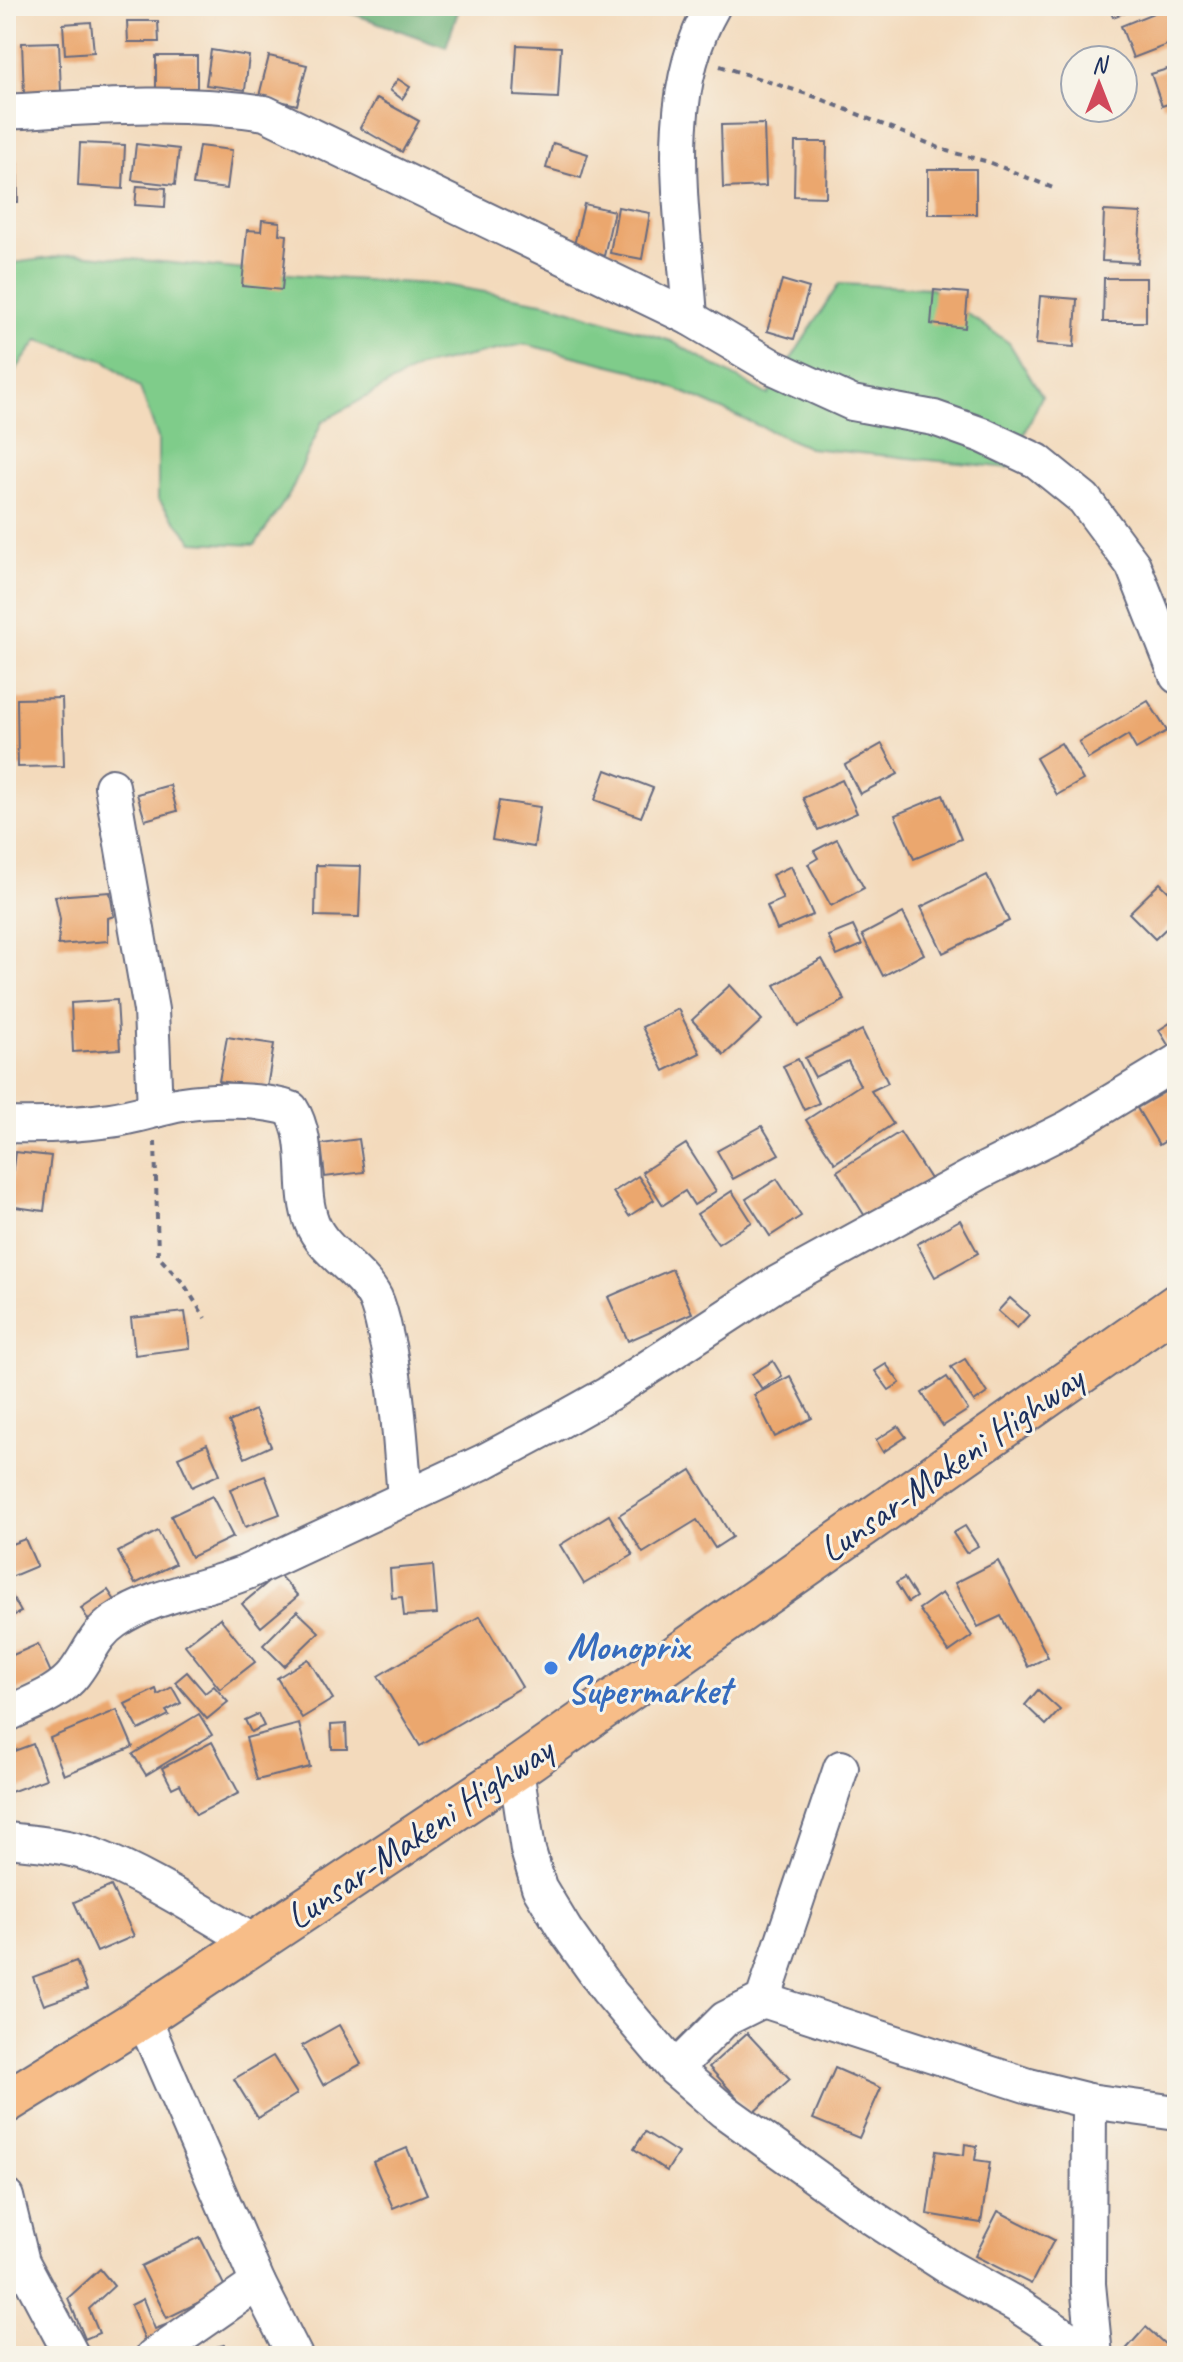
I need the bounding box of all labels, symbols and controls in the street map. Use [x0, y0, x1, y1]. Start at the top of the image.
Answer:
north arrow [1059, 44, 1139, 124]
text: N [1092, 51, 1109, 79]
street label: Lunsar-Makeni Highway [810, 1354, 1095, 1573]
place label: Monoprix Supermarket [567, 1623, 736, 1714]
marker: Monoprix Supermarket [542, 1659, 560, 1677]
street label: Lunsar-Makeni Highway [277, 1725, 564, 1940]

